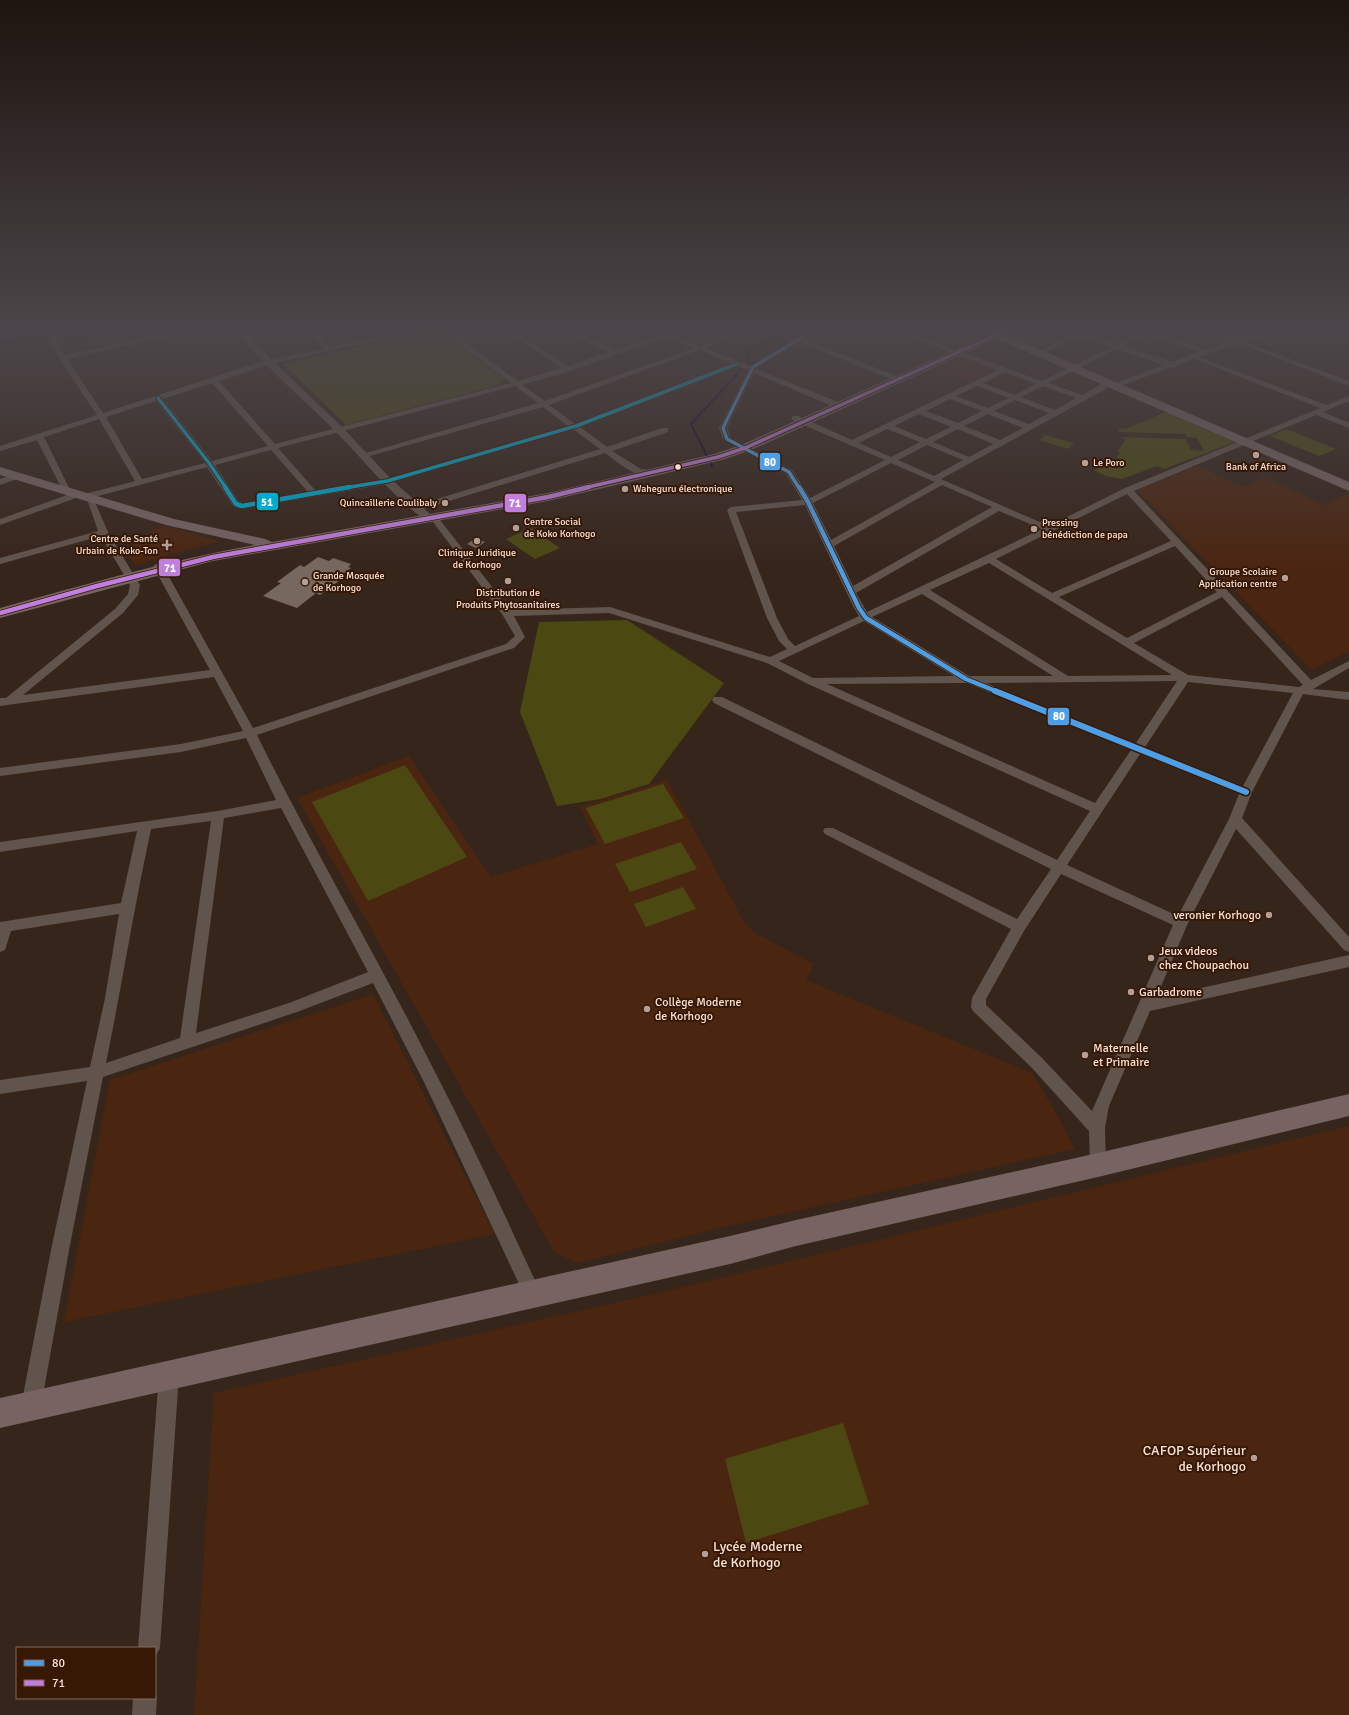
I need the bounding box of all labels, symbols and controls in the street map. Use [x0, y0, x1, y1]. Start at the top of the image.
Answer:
marker: Bank of Africa [1251, 450, 1261, 460]
line badge: 80 [759, 452, 781, 471]
text: 80 [764, 456, 776, 469]
place label: Le Poro [1093, 457, 1124, 469]
marker: Le Poro [1080, 458, 1090, 468]
place label: Bank of Africa [1226, 461, 1286, 473]
unlabelled marker [673, 462, 683, 472]
place label: Waheguru électronique [633, 483, 732, 495]
marker: Waheguru électronique [620, 484, 630, 494]
line badge: 51 [256, 492, 279, 511]
line badge: 71 [504, 493, 527, 513]
text: 51 [261, 496, 273, 509]
place label: Quincaillerie Coulibaly [340, 497, 437, 509]
text: 71 [509, 497, 521, 510]
marker: Quincaillerie Coulibaly [440, 498, 450, 508]
place label: Centre Social de Koko Korhogo [524, 516, 596, 540]
place label: Pressing bénédiction de papa [1042, 517, 1128, 541]
marker: Centre Social de Koko Korhogo [511, 523, 521, 533]
marker: Pressing bénédiction de papa [1029, 524, 1039, 534]
place label: Centre de Santé Urbain de Koko-Ton [76, 533, 158, 557]
marker: Clinique Juridique de Korhogo [472, 536, 482, 546]
marker: Centre de Santé Urbain de Koko-Ton [161, 539, 173, 551]
place label: Clinique Juridique de Korhogo [438, 547, 516, 571]
line badge: 71 [158, 558, 181, 577]
text: 71 [164, 562, 176, 575]
place label: Groupe Scolaire Application centre [1199, 566, 1277, 590]
place label: Grande Mosquée de Korhogo [313, 570, 384, 594]
marker: Groupe Scolaire Application centre [1280, 573, 1290, 583]
marker: Distribution de Produits Phytosanitaires [503, 576, 513, 586]
marker: Grande Mosquée de Korhogo [300, 577, 310, 587]
place label: Distribution de Produits Phytosanitaires [456, 587, 561, 611]
line badge: 80 [1047, 707, 1070, 726]
text: 80 [1053, 710, 1065, 723]
place label: veronier Korhogo [1173, 908, 1261, 923]
marker: veronier Korhogo [1264, 910, 1274, 920]
place label: Jeux videos chez Choupachou [1159, 944, 1249, 973]
marker: Jeux videos chez Choupachou [1146, 953, 1156, 963]
place label: Garbadrome [1139, 985, 1202, 1000]
marker: Garbadrome [1126, 987, 1136, 997]
place label: Collège Moderne de Korhogo [655, 995, 741, 1024]
marker: Collège Moderne de Korhogo [642, 1004, 652, 1014]
place label: Maternelle et Primaire [1093, 1041, 1149, 1070]
marker: Maternelle et Primaire [1080, 1050, 1090, 1060]
place label: CAFOP Supérieur de Korhogo [1143, 1442, 1247, 1475]
marker: CAFOP Supérieur de Korhogo [1249, 1453, 1259, 1463]
place label: Lycée Moderne de Korhogo [713, 1538, 802, 1571]
marker: Lycée Moderne de Korhogo [700, 1549, 710, 1559]
legend [16, 1647, 156, 1699]
text: 80 [52, 1656, 65, 1671]
text: 71 [52, 1676, 65, 1691]

